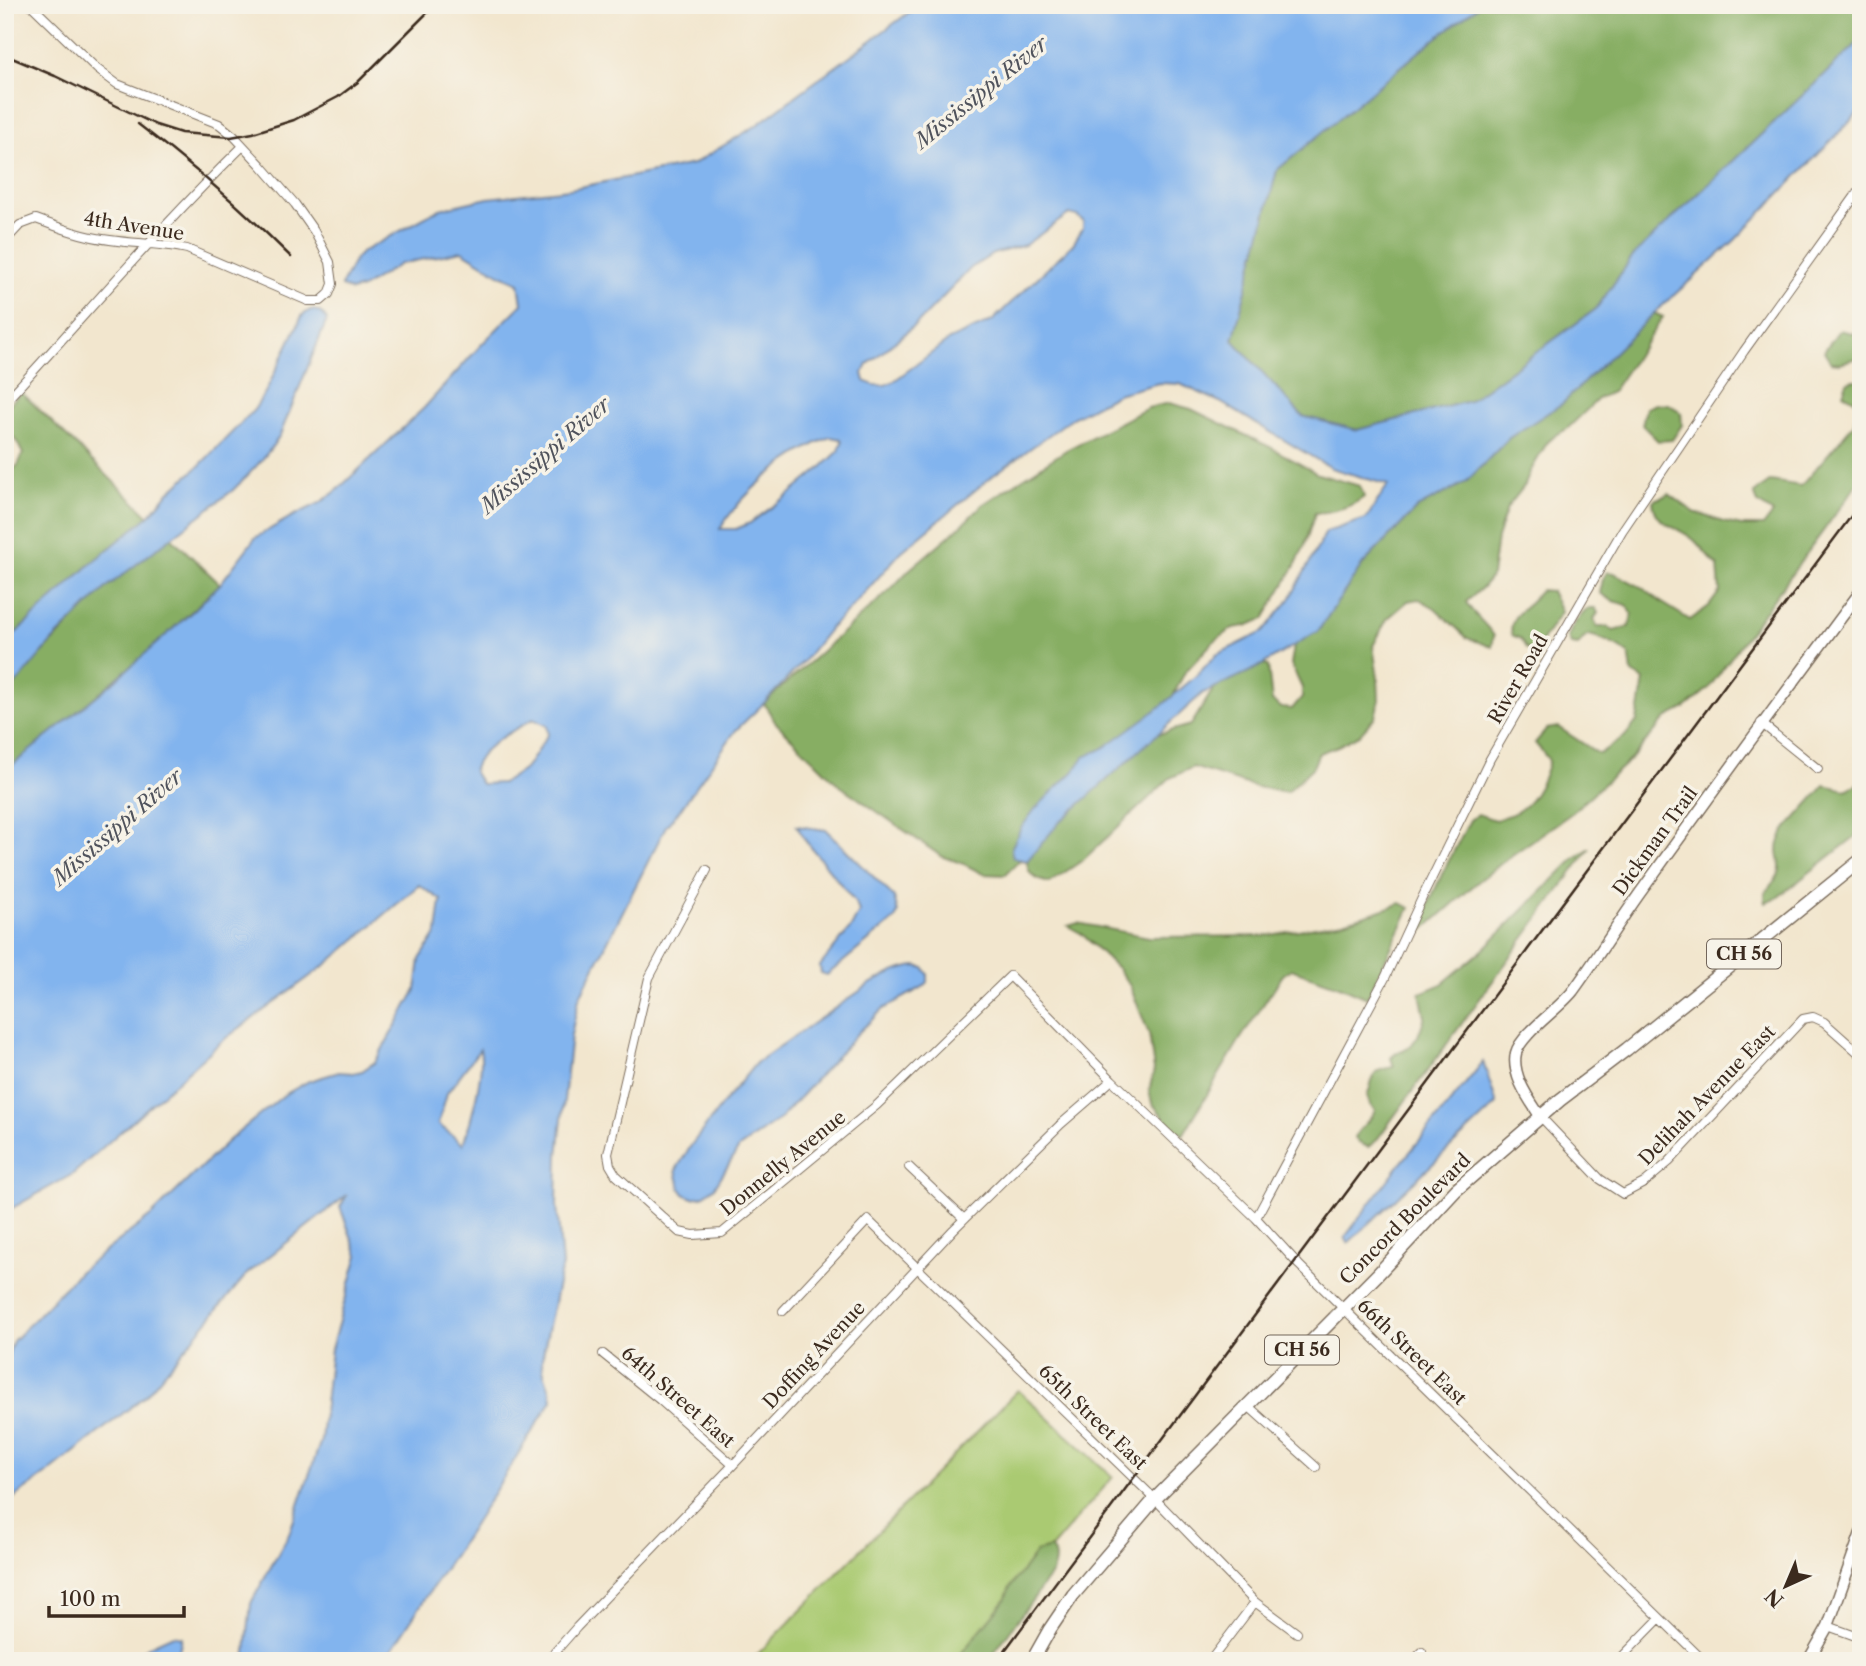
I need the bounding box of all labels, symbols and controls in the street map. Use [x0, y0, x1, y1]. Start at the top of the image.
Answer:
water label: Mississippi River [907, 30, 1054, 155]
street label: 4th Avenue [82, 207, 186, 245]
water label: Mississippi River [473, 391, 616, 520]
street label: River Road [1483, 630, 1553, 728]
water label: Mississippi River [45, 763, 188, 892]
street label: Dickman Trail [1608, 782, 1702, 900]
road number: CH 56 [1707, 939, 1781, 968]
street label: Delihah Avenue East [1634, 1020, 1780, 1170]
street label: Donnelly Avenue [716, 1105, 850, 1221]
street label: Concord Boulevard [1335, 1148, 1476, 1289]
street label: 66th Street East [1353, 1294, 1472, 1410]
street label: Doffing Avenue [758, 1296, 870, 1414]
road number: CH 56 [1265, 1336, 1339, 1364]
street label: 64th Street East [617, 1342, 740, 1453]
street label: 65th Street East [1034, 1359, 1152, 1475]
north arrow [1750, 1550, 1820, 1620]
scale bar [49, 1575, 184, 1619]
text: N [1761, 1584, 1788, 1612]
text: 100 m [60, 1586, 121, 1611]

